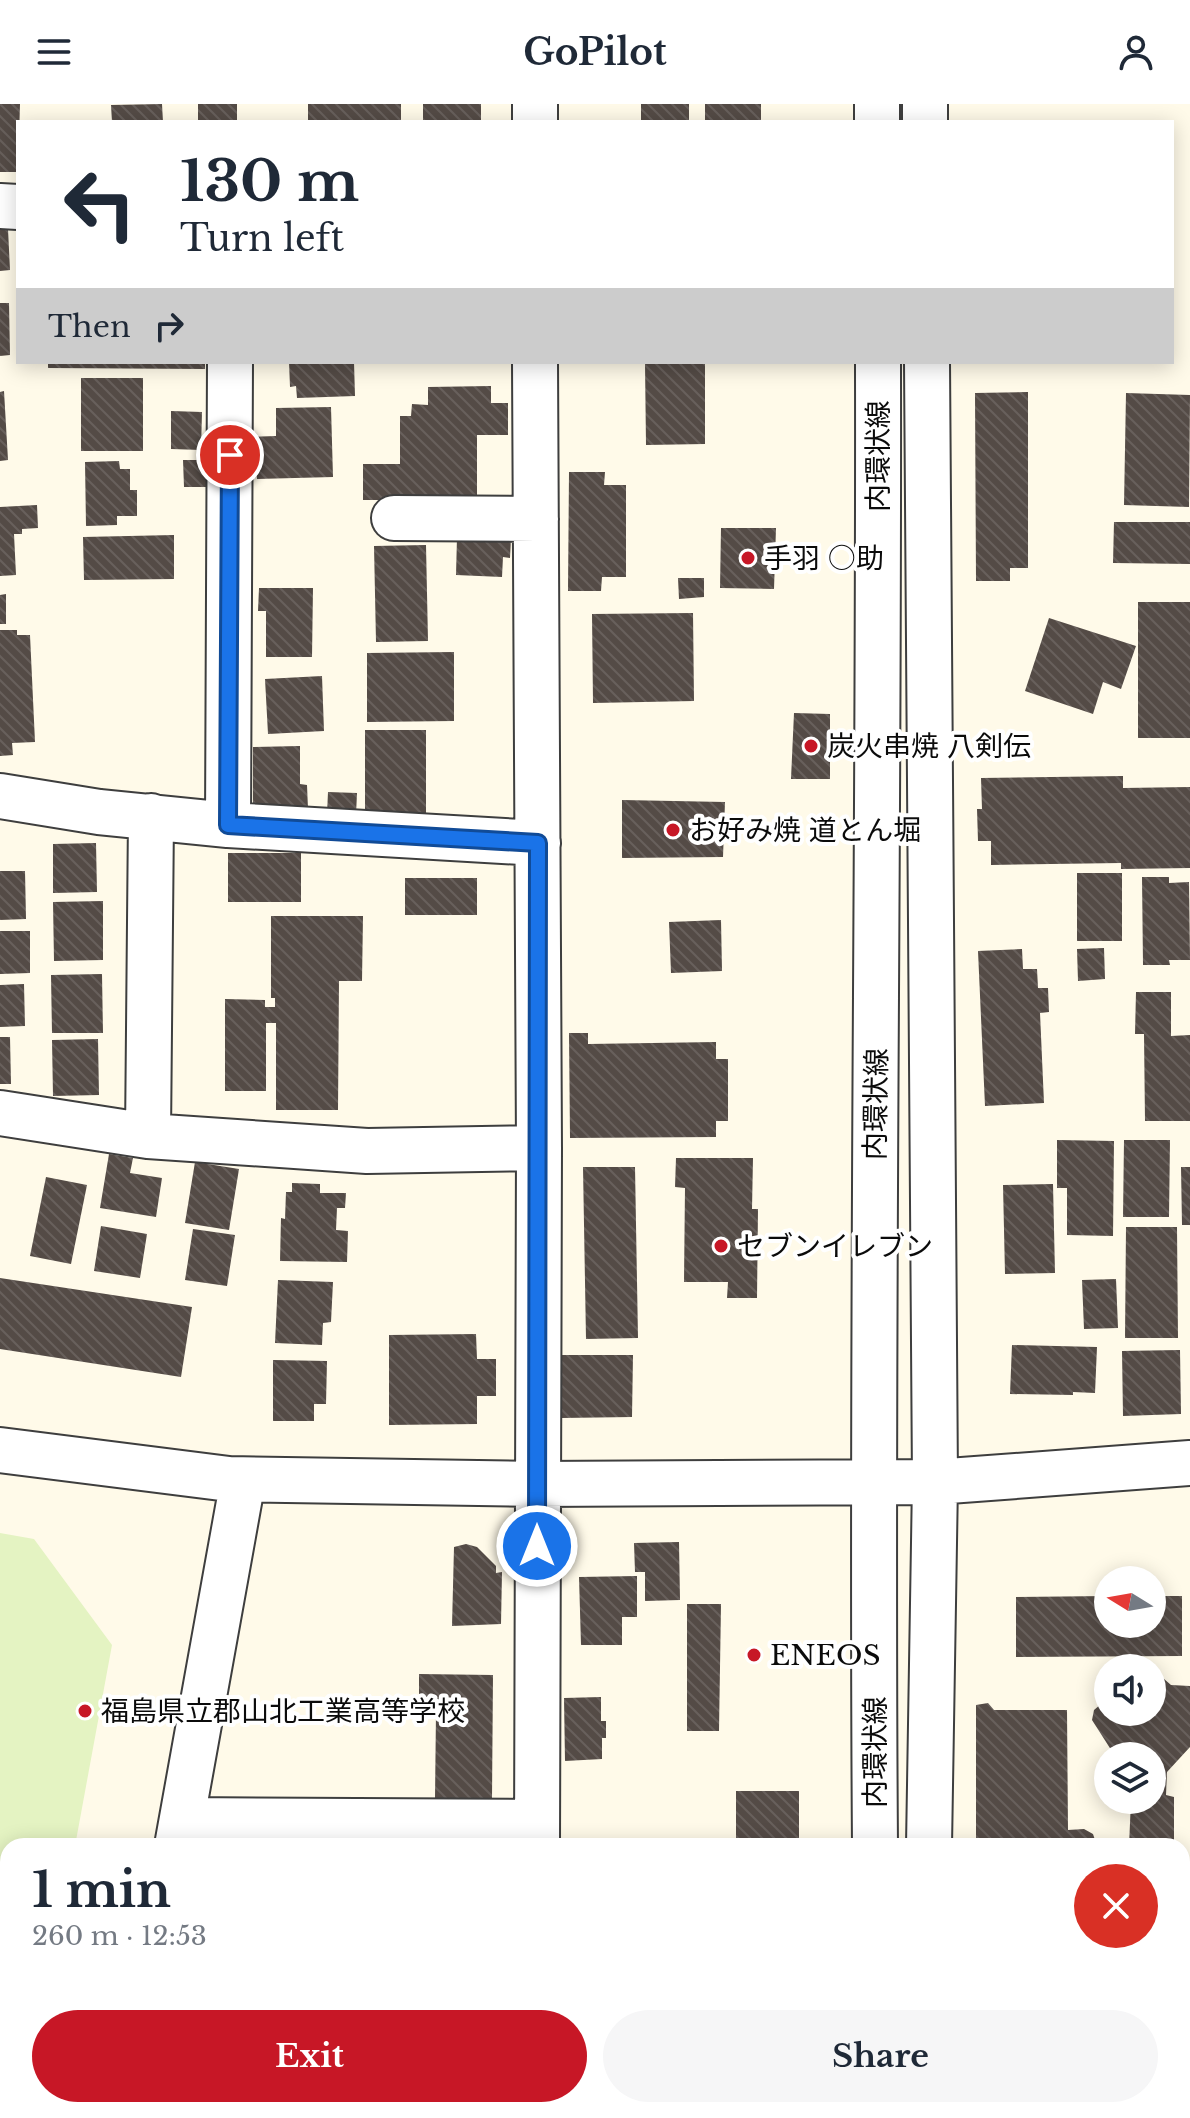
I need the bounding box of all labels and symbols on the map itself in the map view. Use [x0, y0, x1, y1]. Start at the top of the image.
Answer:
street label: 内環状線 [861, 400, 896, 512]
pin [196, 421, 264, 489]
place label: 手羽 ○助 [764, 541, 884, 576]
marker: 手羽 ○助 [739, 549, 757, 567]
place label: 炭火串焼 八剣伝 [827, 729, 1031, 764]
marker: 炭火串焼 八剣伝 [802, 737, 820, 755]
place label: お好み焼 道とん堀 [689, 813, 921, 848]
marker: お好み焼 道とん堀 [664, 821, 682, 839]
street label: 内環状線 [858, 1048, 894, 1160]
place label: セブンイレブン [737, 1229, 933, 1264]
marker: セブンイレブン [712, 1237, 730, 1255]
position arrow [495, 1504, 579, 1588]
north arrow [1094, 1566, 1166, 1638]
place label: ENEOS [770, 1638, 880, 1673]
marker: ENEOS [745, 1646, 763, 1664]
place label: 福島県立郡山北工業高等学校 [101, 1694, 465, 1729]
street label: 内環状線 [858, 1696, 893, 1808]
marker: 福島県立郡山北工業高等学校 [76, 1702, 94, 1720]

